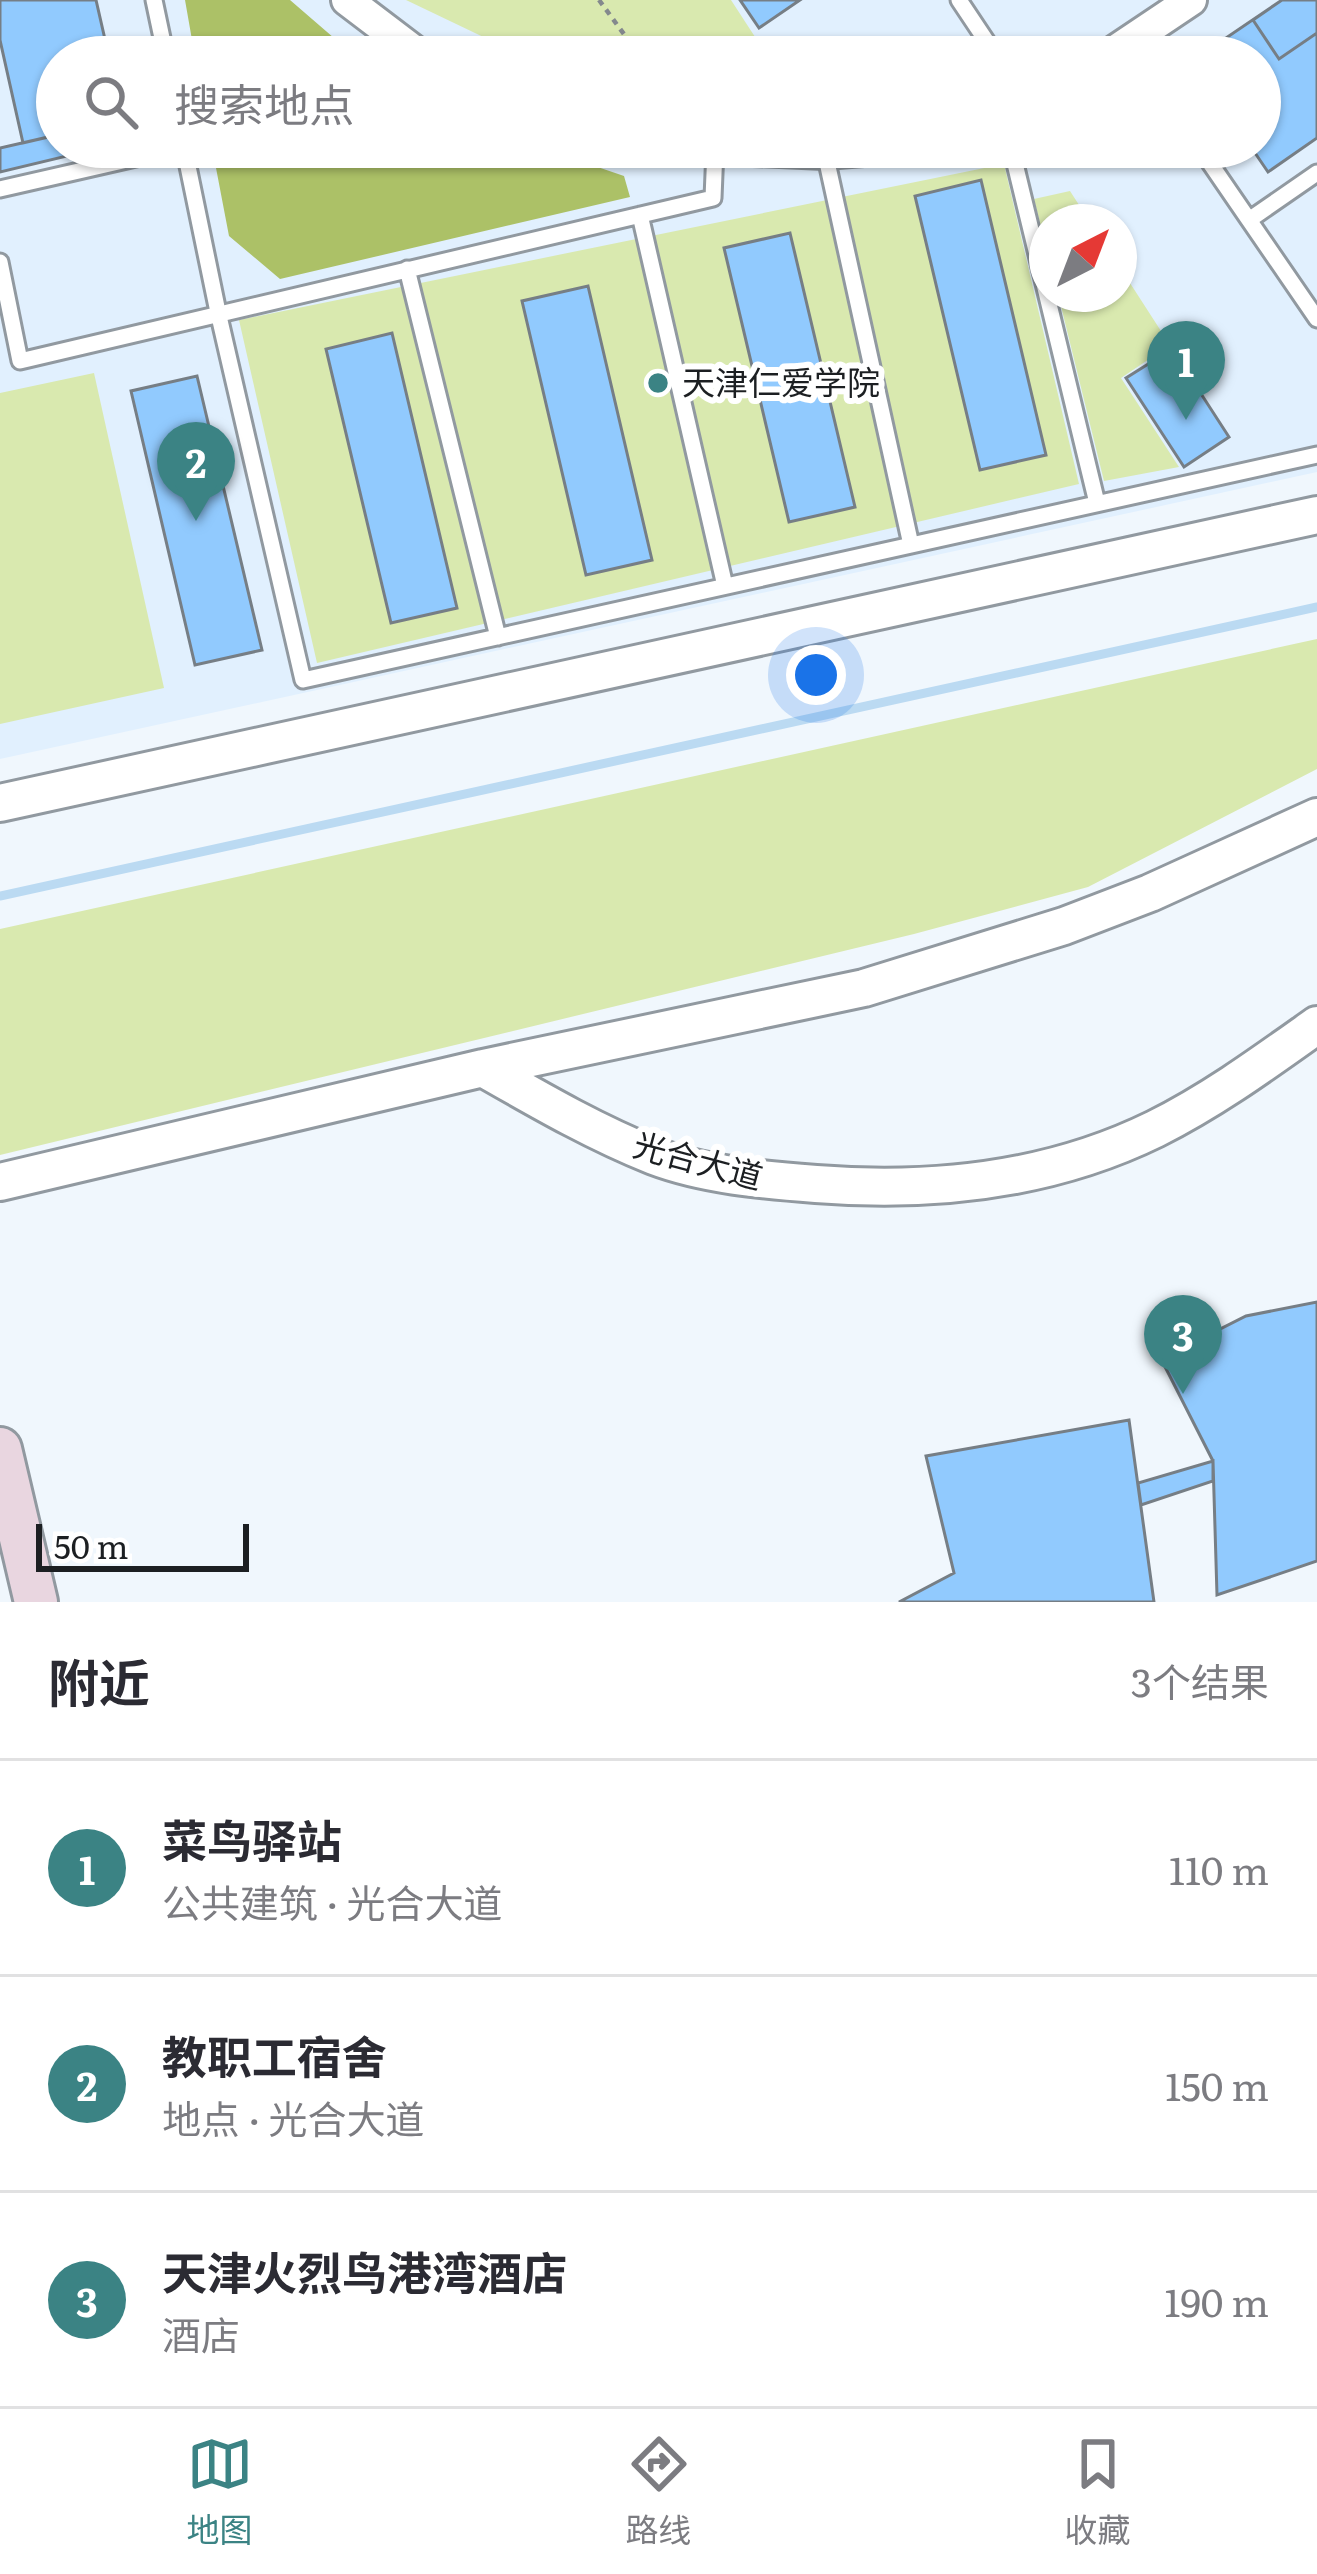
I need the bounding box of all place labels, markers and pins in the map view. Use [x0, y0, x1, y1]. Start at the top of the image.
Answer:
pin: 1 [1147, 321, 1225, 420]
place label: 天津仁爱学院 [682, 356, 880, 405]
marker: 天津仁爱学院 [645, 370, 671, 396]
pin: 2 [157, 422, 235, 521]
pin: 3 [1144, 1295, 1222, 1394]

